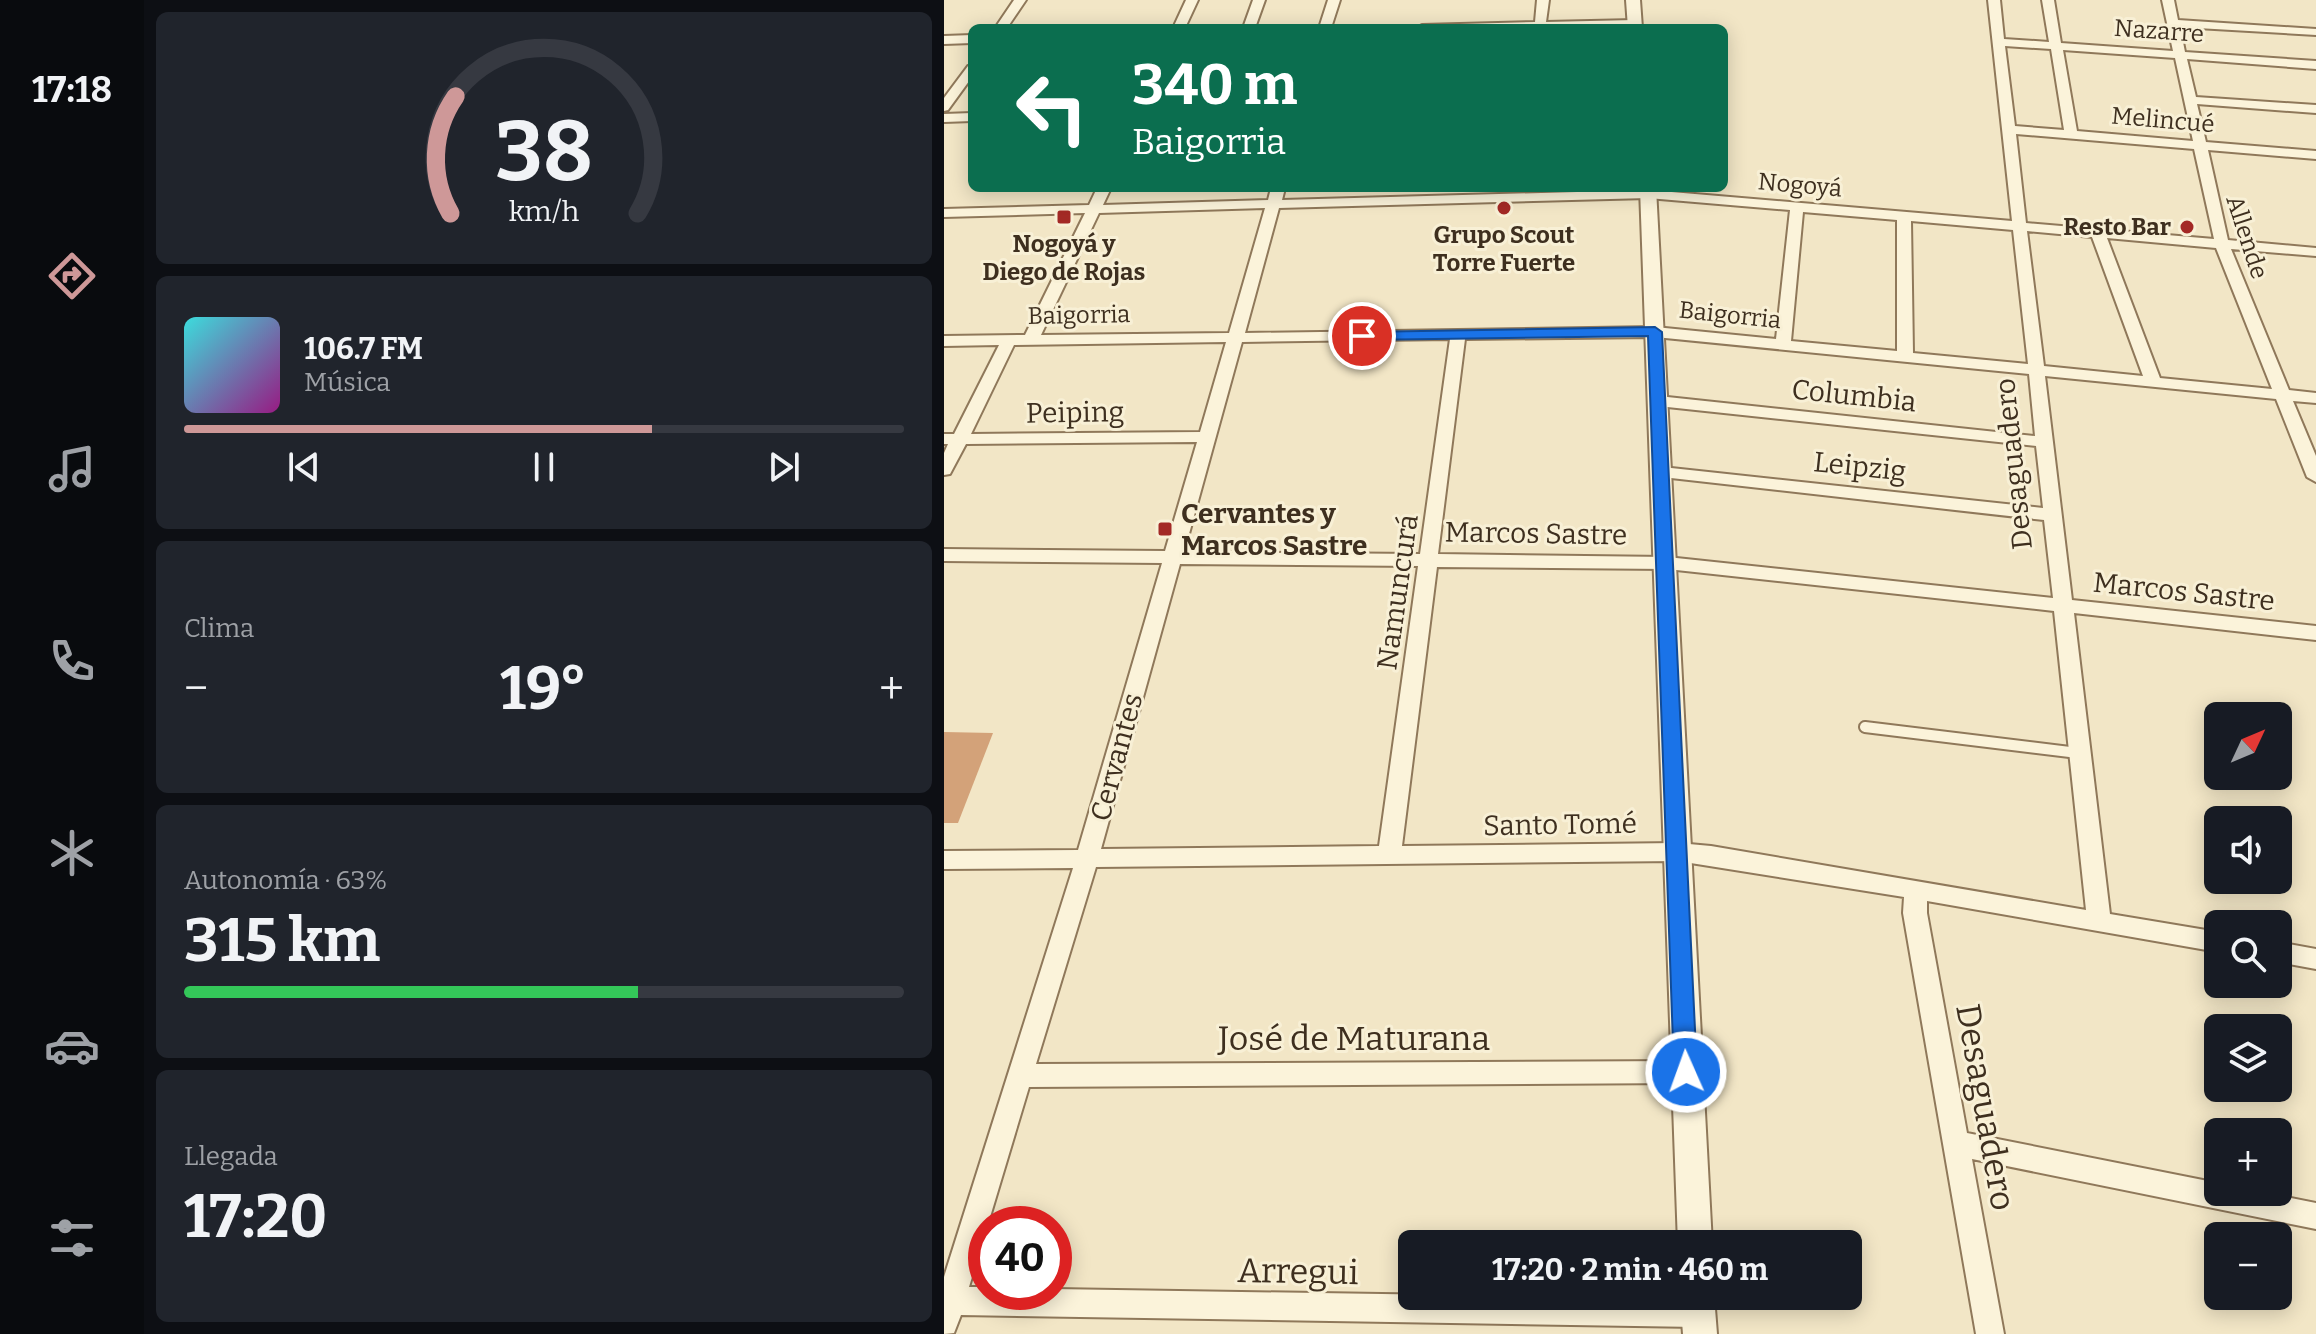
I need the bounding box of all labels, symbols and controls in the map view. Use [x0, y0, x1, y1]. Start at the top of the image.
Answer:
street label: Nazarre [2113, 14, 2205, 48]
text: 340 m [1132, 52, 1297, 119]
icon: left [1000, 56, 1104, 160]
text: 17:18 [32, 68, 112, 112]
text: 38 [495, 102, 593, 202]
street label: Melincué [2110, 102, 2216, 138]
text: Baigorria [1132, 120, 1286, 164]
street label: Nogoyá [1757, 167, 1843, 203]
street label: Allende [2220, 192, 2274, 282]
text: km/h [509, 194, 580, 229]
marker: Grupo Scout Torre Fuerte [1495, 199, 1513, 217]
marker: Nogoyá y Diego de Rojas [1055, 208, 1073, 226]
place label: Resto Bar [2063, 213, 2171, 241]
marker: Resto Bar [2178, 218, 2196, 236]
place label: Grupo Scout Torre Fuerte [1433, 221, 1575, 277]
place label: Nogoyá y Diego de Rojas [983, 230, 1146, 286]
icon: directions [44, 248, 100, 304]
street label: Baigorria [1677, 296, 1783, 334]
street label: Baigorria [1027, 300, 1131, 330]
pin [1328, 302, 1396, 370]
icon: arrive [1340, 314, 1384, 358]
text: 106.7 FM [304, 331, 423, 367]
text: Música [304, 367, 391, 398]
street label: Columbia [1790, 373, 1918, 418]
street label: Desaguadero [1988, 377, 2039, 551]
street label: Peiping [1026, 395, 1124, 430]
icon: music [44, 441, 100, 497]
icon: previous [282, 445, 326, 489]
icon: pause [522, 445, 566, 489]
icon: next [762, 445, 806, 489]
street label: Leipzig [1812, 445, 1908, 488]
place label: Cervantes y Marcos Sastre [1181, 497, 1367, 562]
street label: Namuncurá [1370, 512, 1425, 672]
street label: Marcos Sastre [1444, 515, 1628, 552]
marker: Cervantes y Marcos Sastre [1156, 520, 1174, 538]
street label: Marcos Sastre [2091, 566, 2276, 617]
text: Clima [184, 613, 254, 644]
icon: phone [44, 633, 100, 689]
text: 19° [500, 653, 587, 725]
text: − [184, 662, 208, 715]
text: + [879, 662, 904, 715]
street label: Cervantes [1084, 690, 1149, 825]
north arrow [2204, 702, 2292, 790]
map controls [2204, 702, 2292, 1310]
button: sound [2204, 806, 2292, 894]
street label: Santo Tomé [1483, 807, 1637, 842]
icon: climate [44, 825, 100, 881]
text: Autonomía · 63% [184, 865, 387, 896]
text: 315 km [184, 905, 380, 977]
button: search [2204, 910, 2292, 998]
street label: Desaguadero [1947, 1001, 2024, 1213]
button: layers [2204, 1014, 2292, 1102]
icon: car [44, 1018, 100, 1074]
street label: José de Maturana [1217, 1018, 1490, 1059]
position arrow [1644, 1030, 1728, 1114]
button: + [2204, 1118, 2292, 1206]
text: Llegada [184, 1141, 278, 1172]
text: 17:20 [184, 1181, 327, 1253]
speed limit sign: 40 [968, 1206, 1072, 1310]
icon: filters [44, 1210, 100, 1266]
button: − [2204, 1222, 2292, 1310]
street label: Arregui [1237, 1250, 1359, 1293]
text: 17:20 · 2 min · 460 m [1492, 1252, 1768, 1288]

